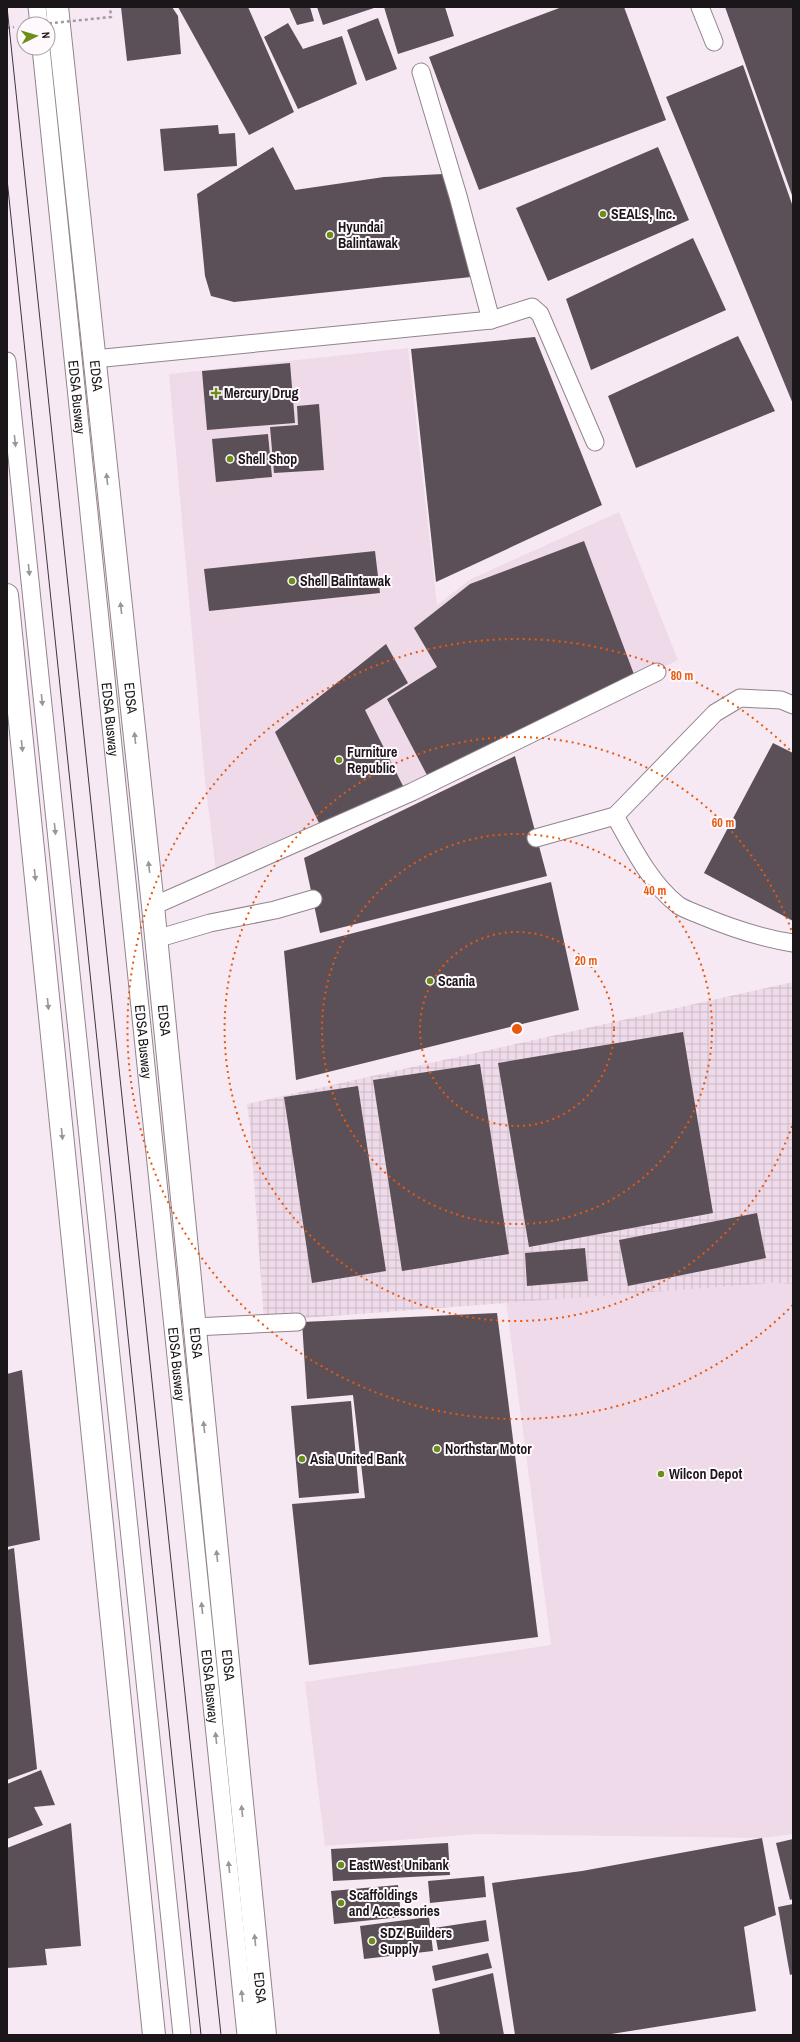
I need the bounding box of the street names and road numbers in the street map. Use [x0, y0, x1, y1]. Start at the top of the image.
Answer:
street label: EDSA Busway [64, 359, 90, 435]
street label: EDSA [86, 359, 107, 393]
street label: EDSA Busway [98, 682, 123, 757]
street label: EDSA [120, 682, 141, 715]
street label: EDSA Busway [131, 1004, 156, 1080]
street label: EDSA [154, 1004, 175, 1037]
street label: EDSA Busway [164, 1326, 190, 1402]
street label: EDSA [186, 1326, 207, 1360]
street label: EDSA Busway [197, 1649, 223, 1724]
street label: EDSA [218, 1649, 239, 1682]
street label: EDSA [250, 1971, 271, 2004]

